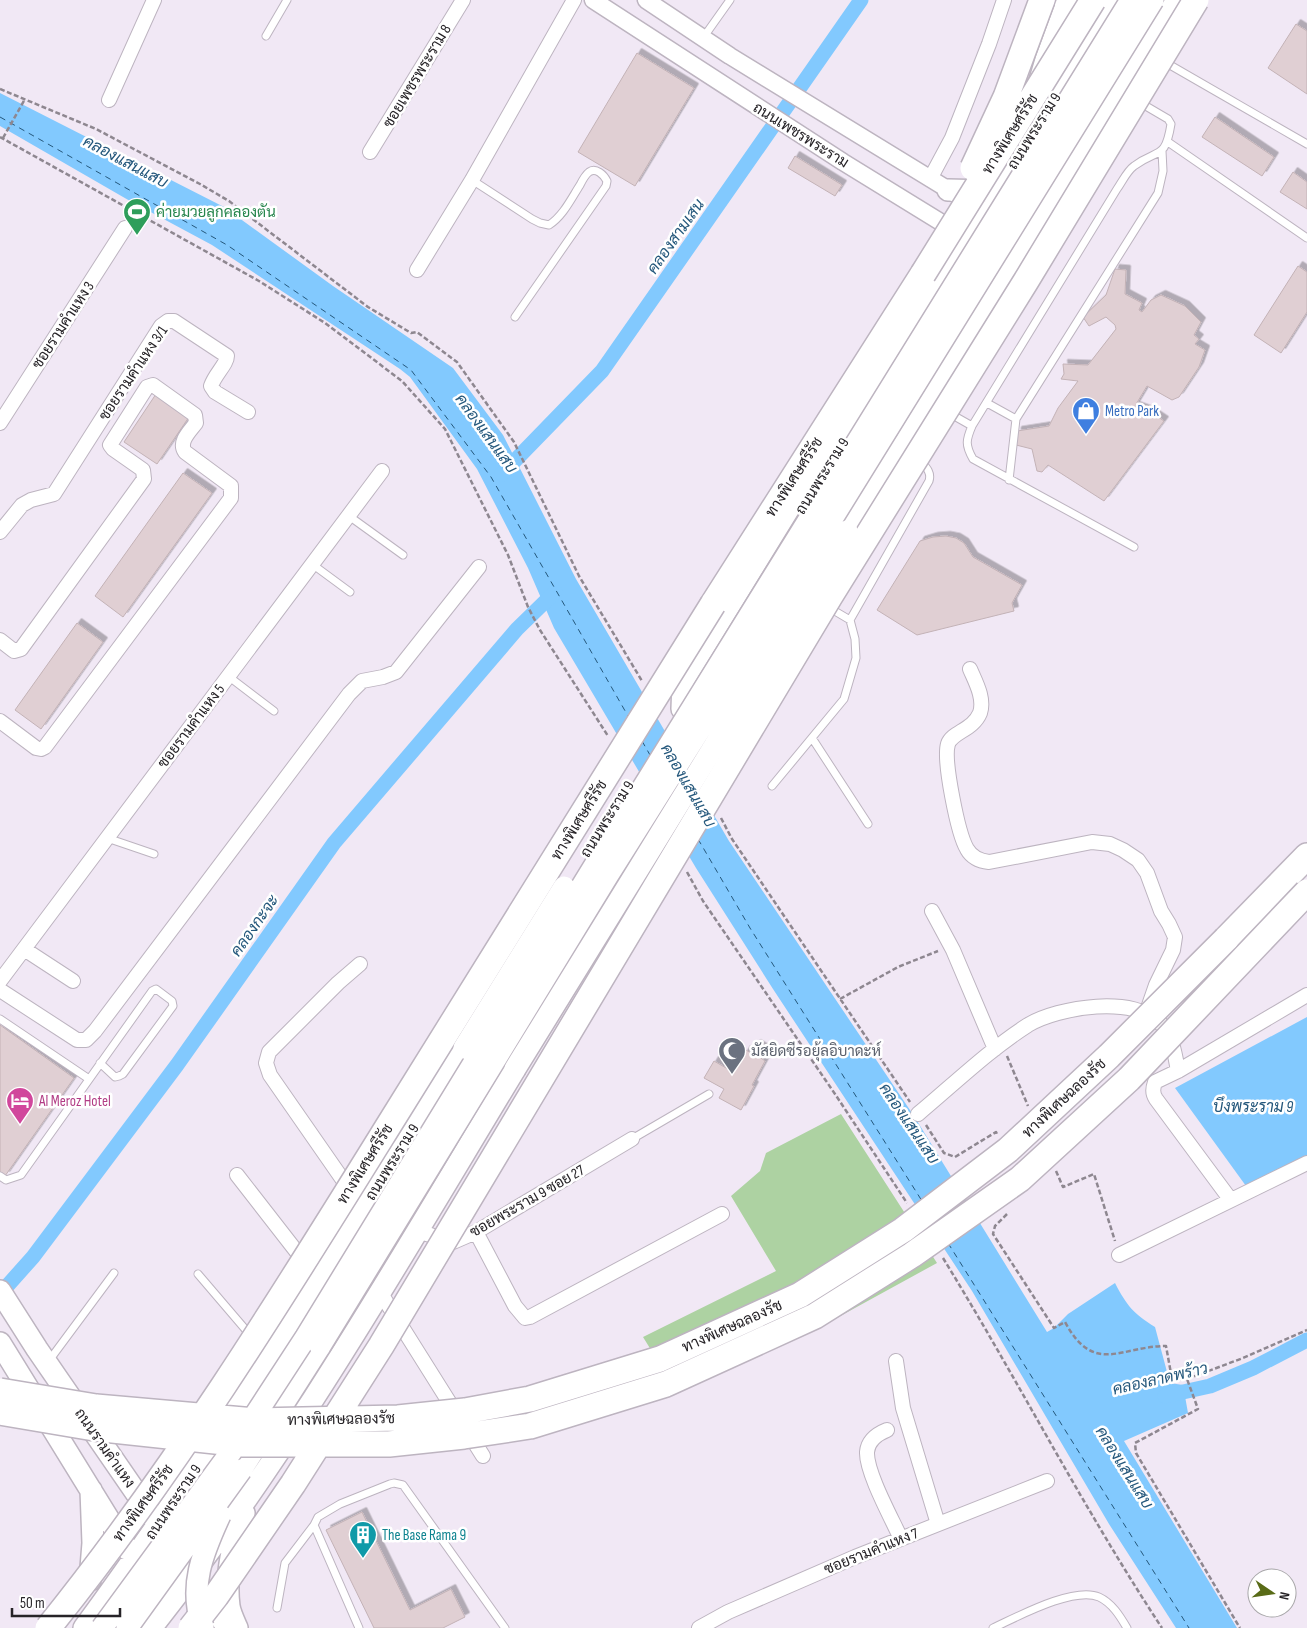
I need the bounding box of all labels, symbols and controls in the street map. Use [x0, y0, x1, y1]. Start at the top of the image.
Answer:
street label: ซอยเพชรพระราม 8 [379, 21, 456, 131]
street label: ถนนพระราม 9 [1003, 89, 1065, 173]
street label: ทางพิเศษศรีรัช [977, 90, 1043, 178]
street label: ถนนเพชรพระราม [749, 98, 852, 172]
water label: คลองแสนแสบ [80, 132, 171, 193]
water label: คลองสามเสน [644, 196, 709, 278]
sports icon: ค่ายมวยลูกคลองตัน [122, 197, 152, 236]
place label: ค่ายมวยลูกคลองตัน [156, 202, 276, 222]
street label: ซอยรามคำแหง 3 [28, 278, 99, 373]
street label: ซอยรามคำแหง 3/1 [95, 322, 172, 424]
water label: คลองแสนแสบ [451, 391, 521, 478]
shop icon: Metro Park [1071, 396, 1101, 435]
place label: Metro Park [1105, 402, 1159, 421]
street label: ทางพิเศษศรีรัช [761, 433, 827, 521]
street label: ถนนพระราม 9 [791, 434, 853, 518]
street label: ซอยรามคำแหง 5 [154, 681, 229, 772]
water label: คลองแสนแสบ [656, 741, 720, 831]
street label: ทางพิเศษศรีรัช [546, 776, 612, 864]
street label: ถนนพระราม 9 [576, 777, 638, 861]
water label: คลองกะจะ [227, 891, 284, 960]
mosque icon: มัสยิดซีรอยุ้ลอิบาดะห์ [717, 1036, 747, 1075]
place label: มัสยิดซีรอยุ้ลอิบาดะห์ [751, 1041, 881, 1062]
street label: ทางพิเศษฉลองรัช [1018, 1055, 1110, 1142]
water label: คลองแสนแสบ [875, 1080, 943, 1168]
hotel icon: Al Meroz Hotel [5, 1086, 35, 1125]
place label: Al Meroz Hotel [38, 1092, 111, 1111]
water label: บึงพระราม 9 [1213, 1096, 1294, 1117]
street label: ทางพิเศษศรีรัช [332, 1120, 398, 1208]
street label: ถนนพระราม 9 [361, 1120, 423, 1204]
street label: ซอยพระราม 9 ซอย 27 [467, 1161, 588, 1242]
street label: ทางพิเศษฉลองรัช [679, 1296, 785, 1357]
water label: คลองลาดพร้าว [1110, 1356, 1210, 1400]
street label: ถนนรามคำแหง [70, 1405, 139, 1492]
street label: ทางพิเศษฉลองรัช [287, 1409, 395, 1430]
water label: คลองแสนแสบ [1091, 1423, 1157, 1513]
street label: ทางพิเศษศรีรัช [108, 1460, 178, 1546]
street label: ถนนพระราม 9 [141, 1461, 206, 1544]
building icon: The Base Rama 9 [348, 1520, 378, 1559]
street label: ซอยรามคำแหง 7 [821, 1524, 921, 1579]
place label: The Base Rama 9 [382, 1526, 466, 1545]
north arrow [1247, 1568, 1297, 1618]
scale bar [12, 1586, 120, 1618]
text: N [1275, 1590, 1293, 1601]
text: 50 m [20, 1594, 45, 1613]

